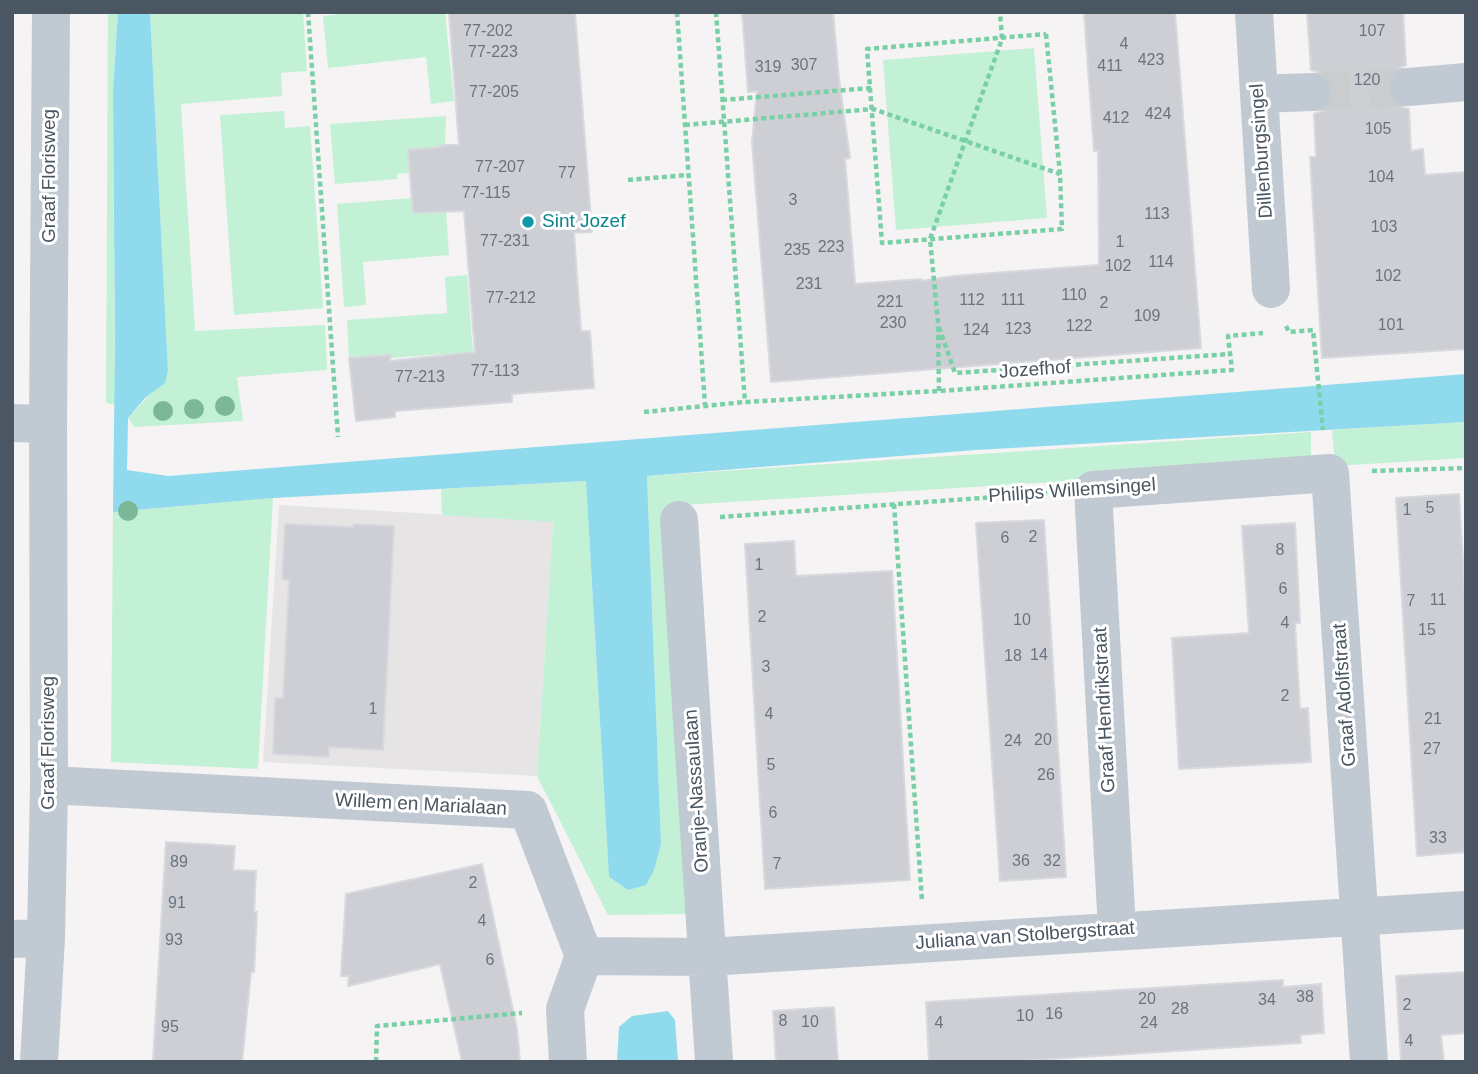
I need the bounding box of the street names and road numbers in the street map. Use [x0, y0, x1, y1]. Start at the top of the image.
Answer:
street label: Dillenburgsingel [1246, 83, 1278, 219]
street label: Graaf Florisweg [39, 109, 61, 243]
street label: Jozefhof [998, 356, 1072, 384]
street label: Philips Willemsingel [987, 474, 1157, 508]
street label: Graaf Adolfstraat [1329, 623, 1361, 767]
street label: Graaf Hendrikstraat [1089, 627, 1121, 793]
street label: Graaf Florisweg [38, 676, 60, 810]
street label: Oranje-Nassaulaan [680, 709, 714, 873]
street label: Willem en Marialaan [334, 789, 508, 821]
street label: Juliana van Stolbergstraat [915, 917, 1135, 955]

